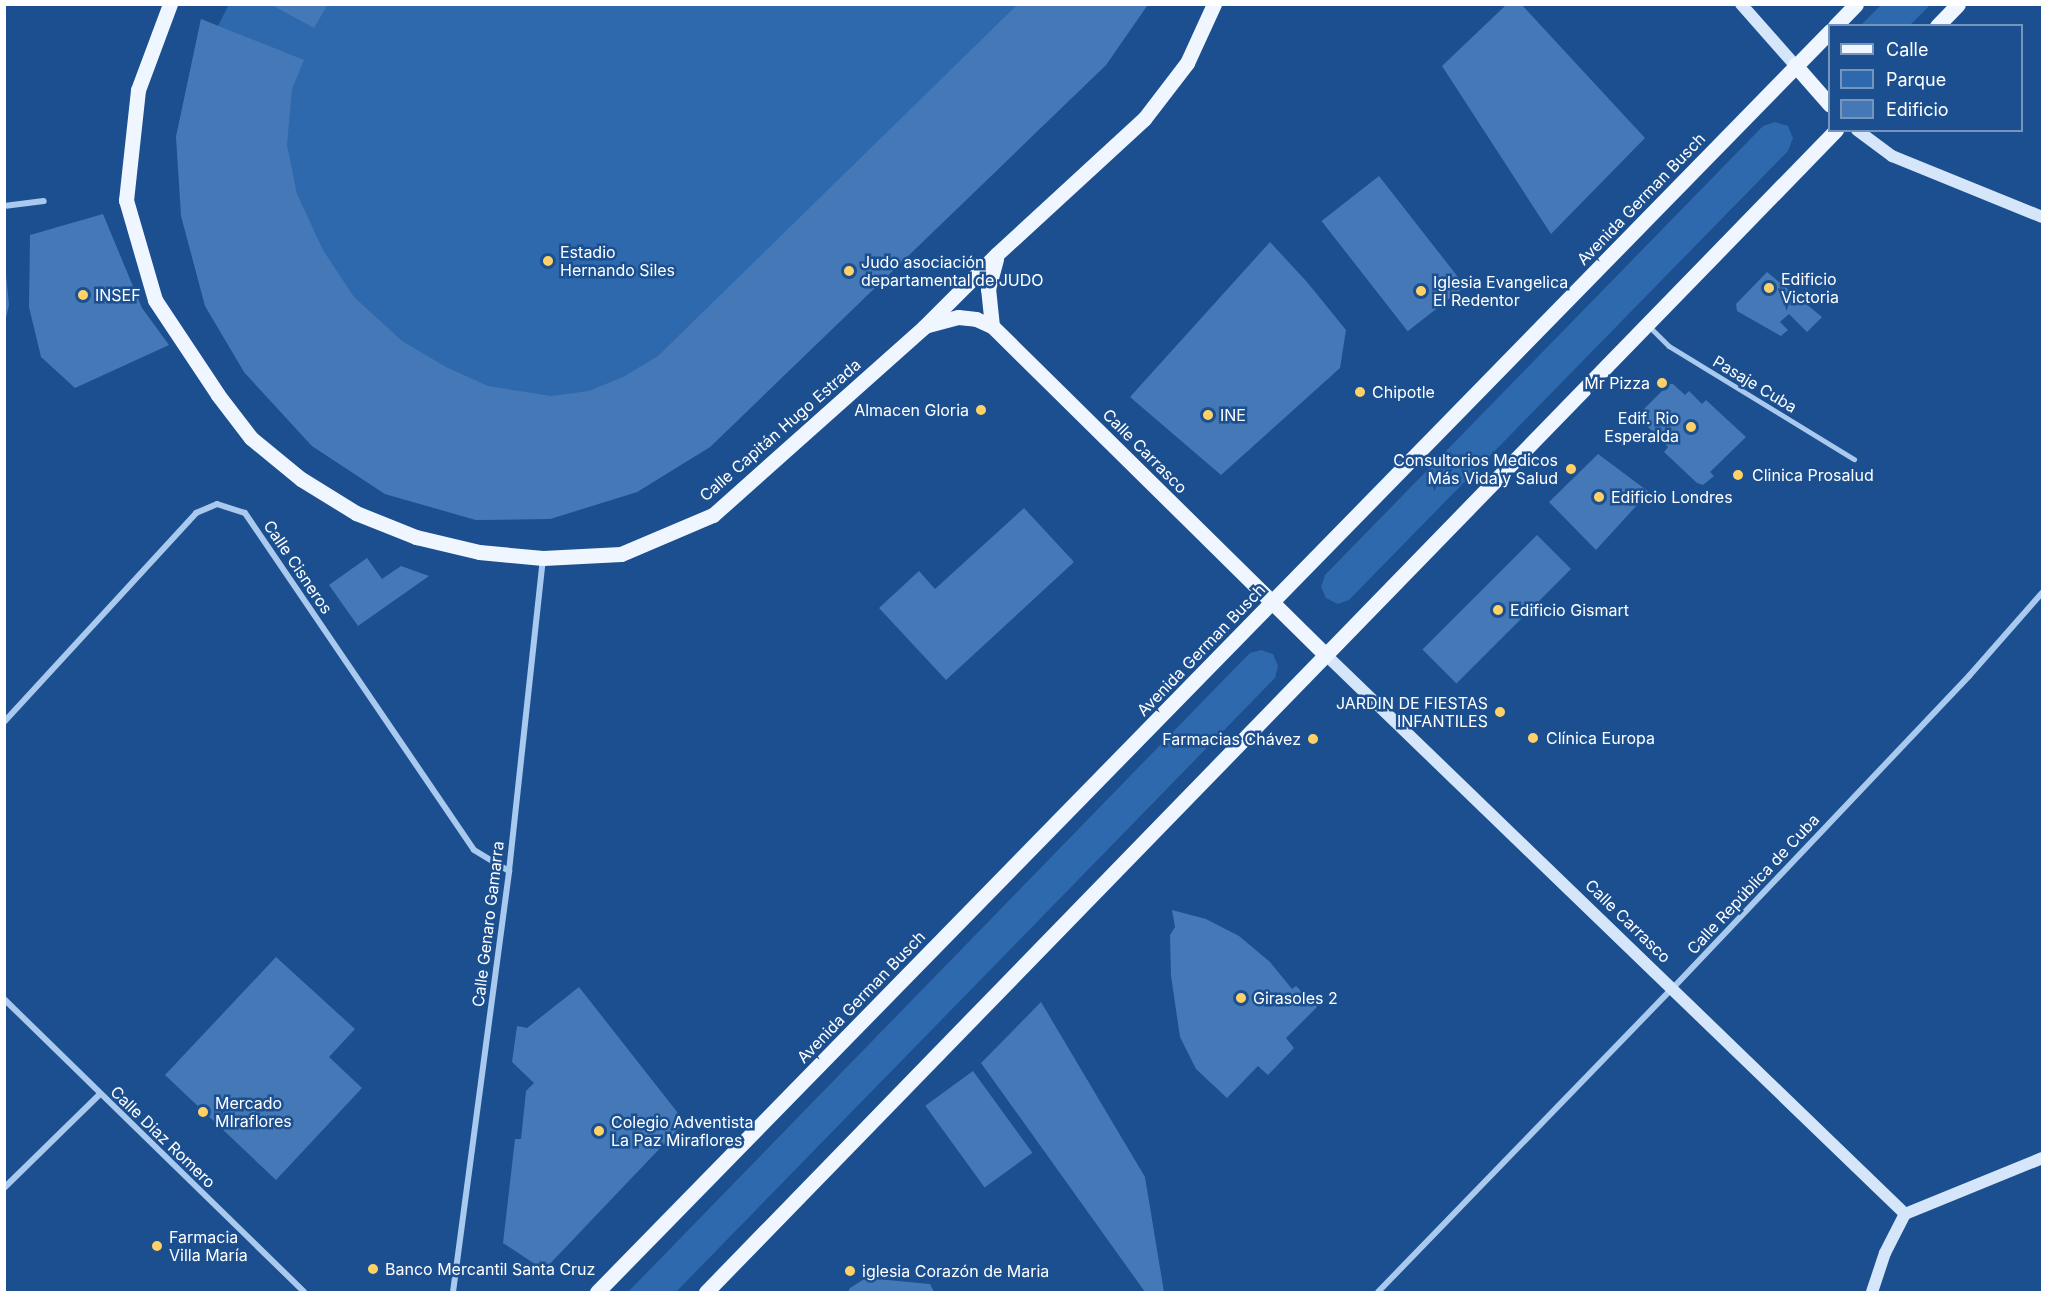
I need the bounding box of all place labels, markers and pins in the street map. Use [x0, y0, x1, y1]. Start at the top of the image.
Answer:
place label: Estadio Hernando Siles [560, 242, 675, 280]
place label: Judo asociación departamental de JUDO [861, 252, 1044, 290]
marker: Estadio Hernando Siles [541, 254, 555, 268]
marker: Judo asociación departamental de JUDO [842, 264, 856, 278]
place label: Edificio Victoria [1781, 269, 1839, 307]
place label: Iglesia Evangelica El Redentor [1433, 272, 1568, 310]
marker: Edificio Victoria [1762, 281, 1776, 295]
marker: Iglesia Evangelica El Redentor [1414, 284, 1428, 298]
place label: INSEF [95, 285, 141, 305]
marker: INSEF [76, 288, 90, 302]
place label: Mr Pizza [1584, 373, 1650, 393]
marker: Mr Pizza [1655, 376, 1669, 390]
place label: Chipotle [1372, 382, 1435, 402]
marker: Chipotle [1353, 385, 1367, 399]
place label: Almacen Gloria [854, 400, 969, 420]
marker: Almacen Gloria [974, 403, 988, 417]
place label: INE [1220, 405, 1246, 425]
marker: INE [1201, 408, 1215, 422]
place label: Edif. Rio Esperalda [1604, 408, 1679, 446]
marker: Edif. Rio Esperalda [1684, 420, 1698, 434]
place label: Consultorios Medicos Más Vida y Salud [1393, 450, 1558, 488]
marker: Consultorios Medicos Más Vida y Salud [1562, 460, 1580, 478]
place label: Clinica Prosalud [1752, 465, 1874, 485]
marker: Clinica Prosalud [1729, 466, 1747, 484]
place label: Edificio Londres [1611, 487, 1733, 507]
marker: Edificio Londres [1592, 490, 1606, 504]
place label: Edificio Gismart [1510, 600, 1629, 620]
marker: Edificio Gismart [1491, 603, 1505, 617]
place label: JARDIN DE FIESTAS INFANTILES [1336, 693, 1488, 731]
marker: JARDIN DE FIESTAS INFANTILES [1493, 705, 1507, 719]
place label: Clínica Europa [1546, 728, 1655, 748]
place label: Farmacias Chávez [1162, 729, 1301, 749]
marker: Clínica Europa [1524, 729, 1542, 747]
marker: Farmacias Chávez [1306, 732, 1320, 746]
place label: Girasoles 2 [1253, 988, 1338, 1008]
marker: Girasoles 2 [1234, 991, 1248, 1005]
place label: Mercado MIraflores [215, 1093, 292, 1131]
marker: Mercado MIraflores [196, 1105, 210, 1119]
place label: Colegio Adventista La Paz Miraflores [611, 1112, 753, 1150]
marker: Colegio Adventista La Paz Miraflores [592, 1124, 606, 1138]
place label: Farmacia Villa María [169, 1227, 248, 1265]
marker: Farmacia Villa María [150, 1239, 164, 1253]
place label: Banco Mercantil Santa Cruz [385, 1259, 595, 1279]
place label: iglesia Corazón de Maria [862, 1261, 1049, 1281]
marker: Banco Mercantil Santa Cruz [366, 1262, 380, 1276]
marker: iglesia Corazón de Maria [843, 1264, 857, 1278]

